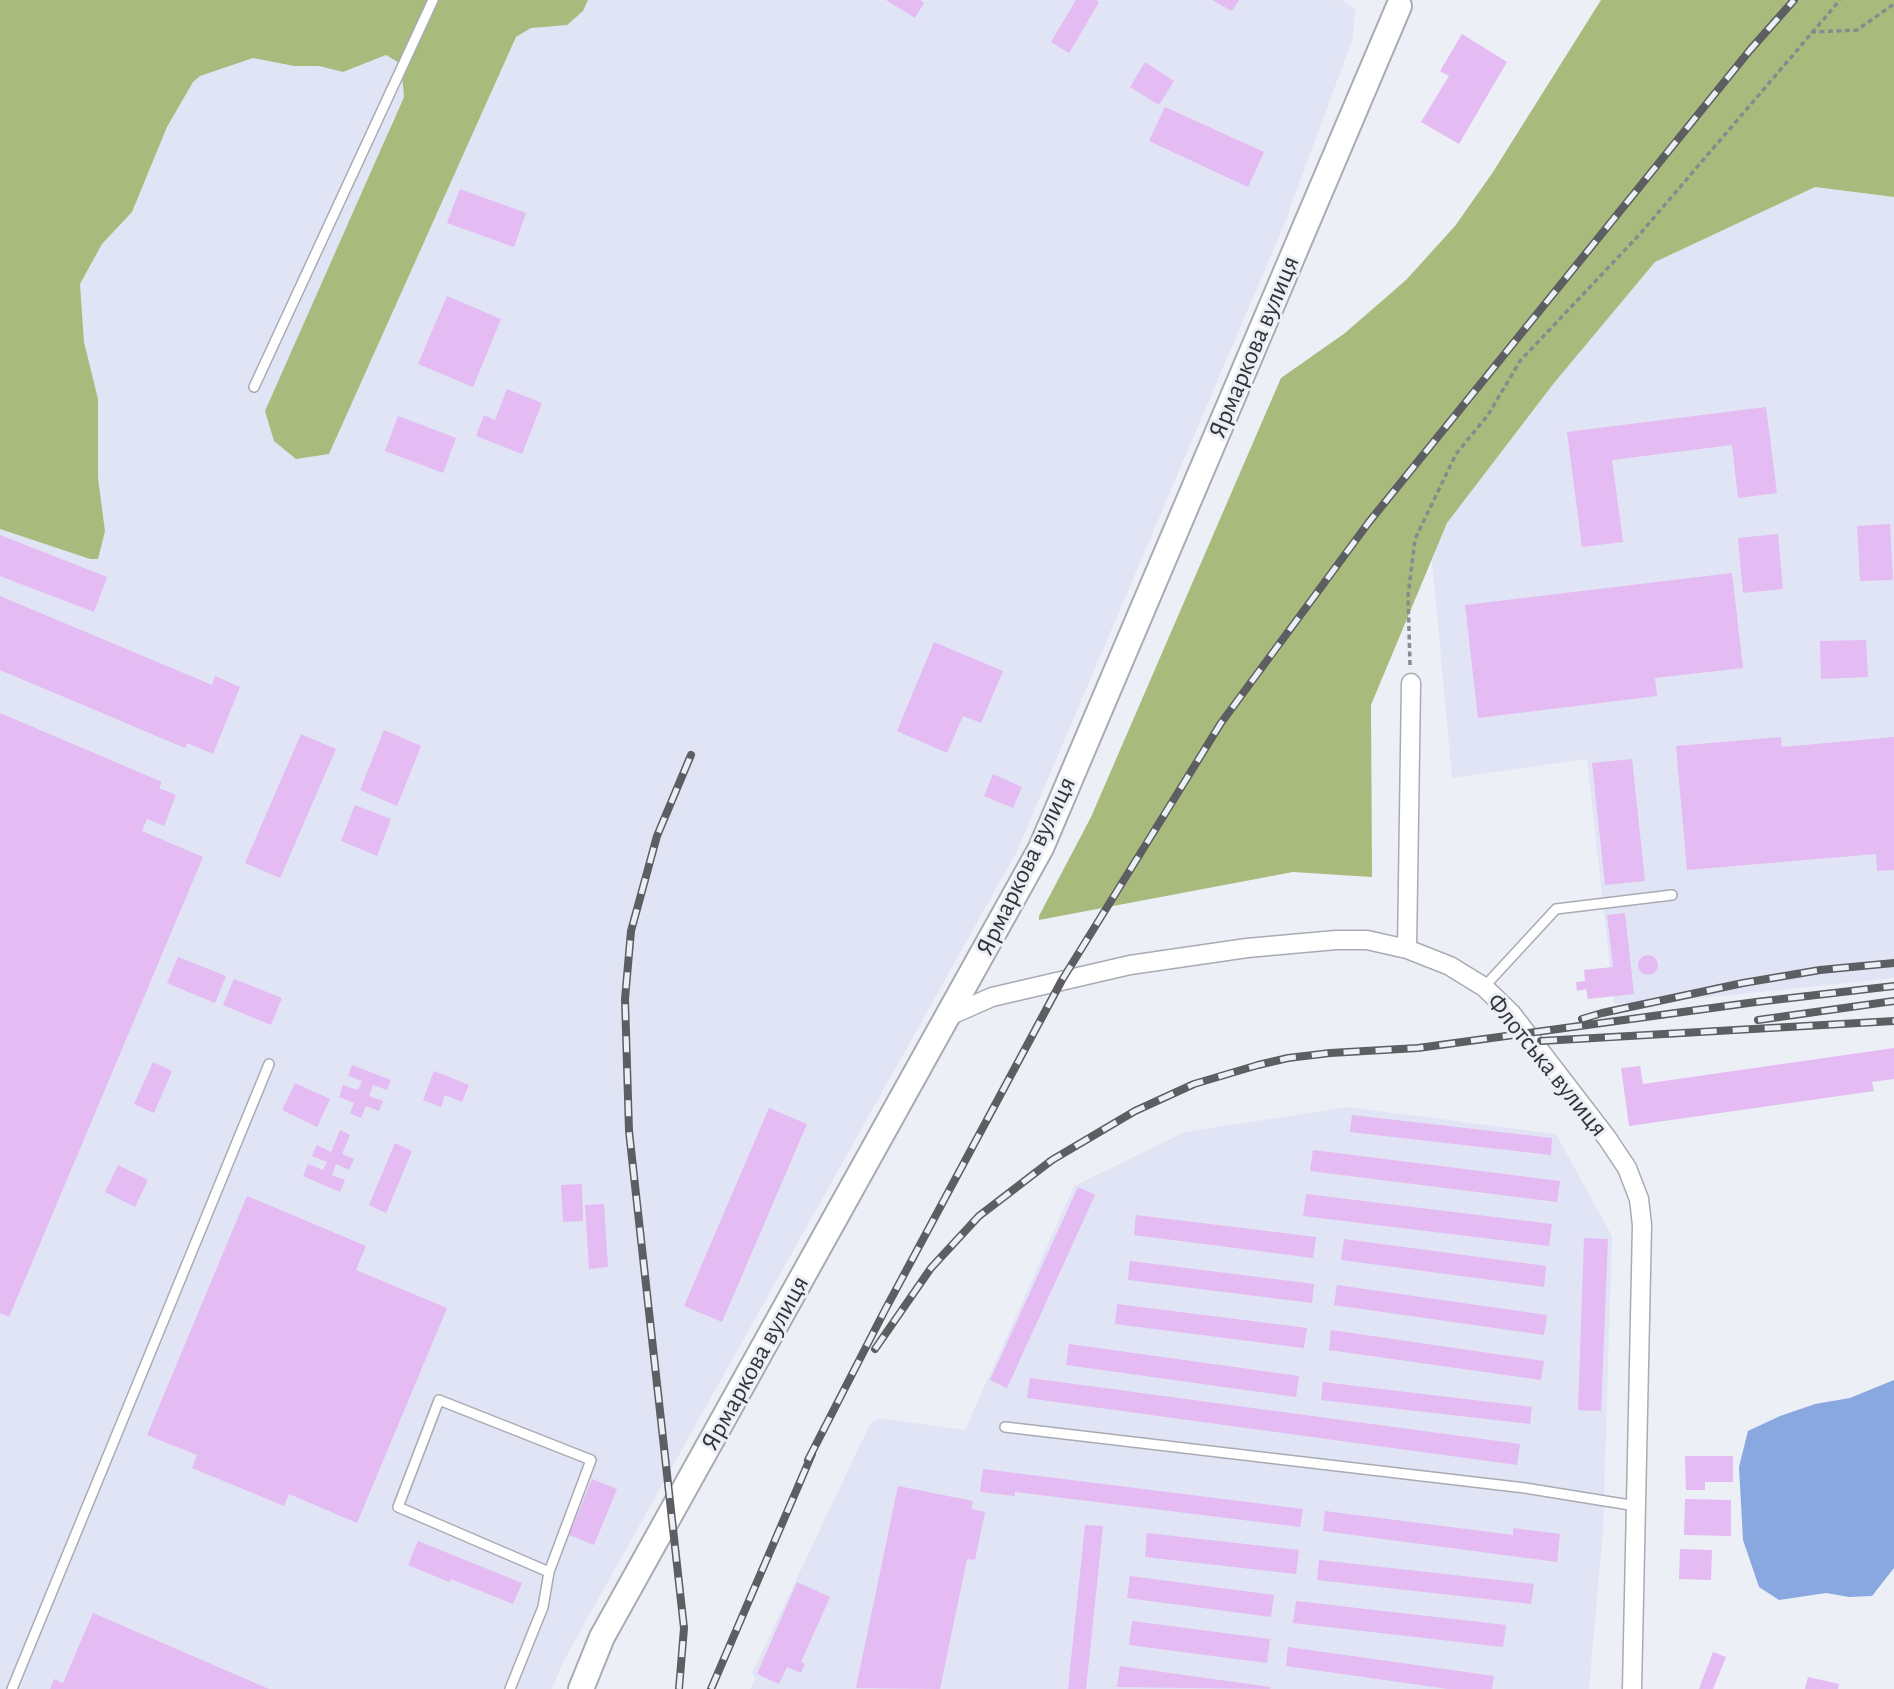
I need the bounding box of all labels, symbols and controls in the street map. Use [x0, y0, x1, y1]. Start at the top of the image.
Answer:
street label: Ярмаркова вулиця [1202, 251, 1306, 443]
street label: Ярмаркова вулиця [969, 772, 1083, 960]
street label: Флотська вулиця [1480, 987, 1614, 1143]
street label: Ярмаркова вулиця [694, 1270, 816, 1456]

